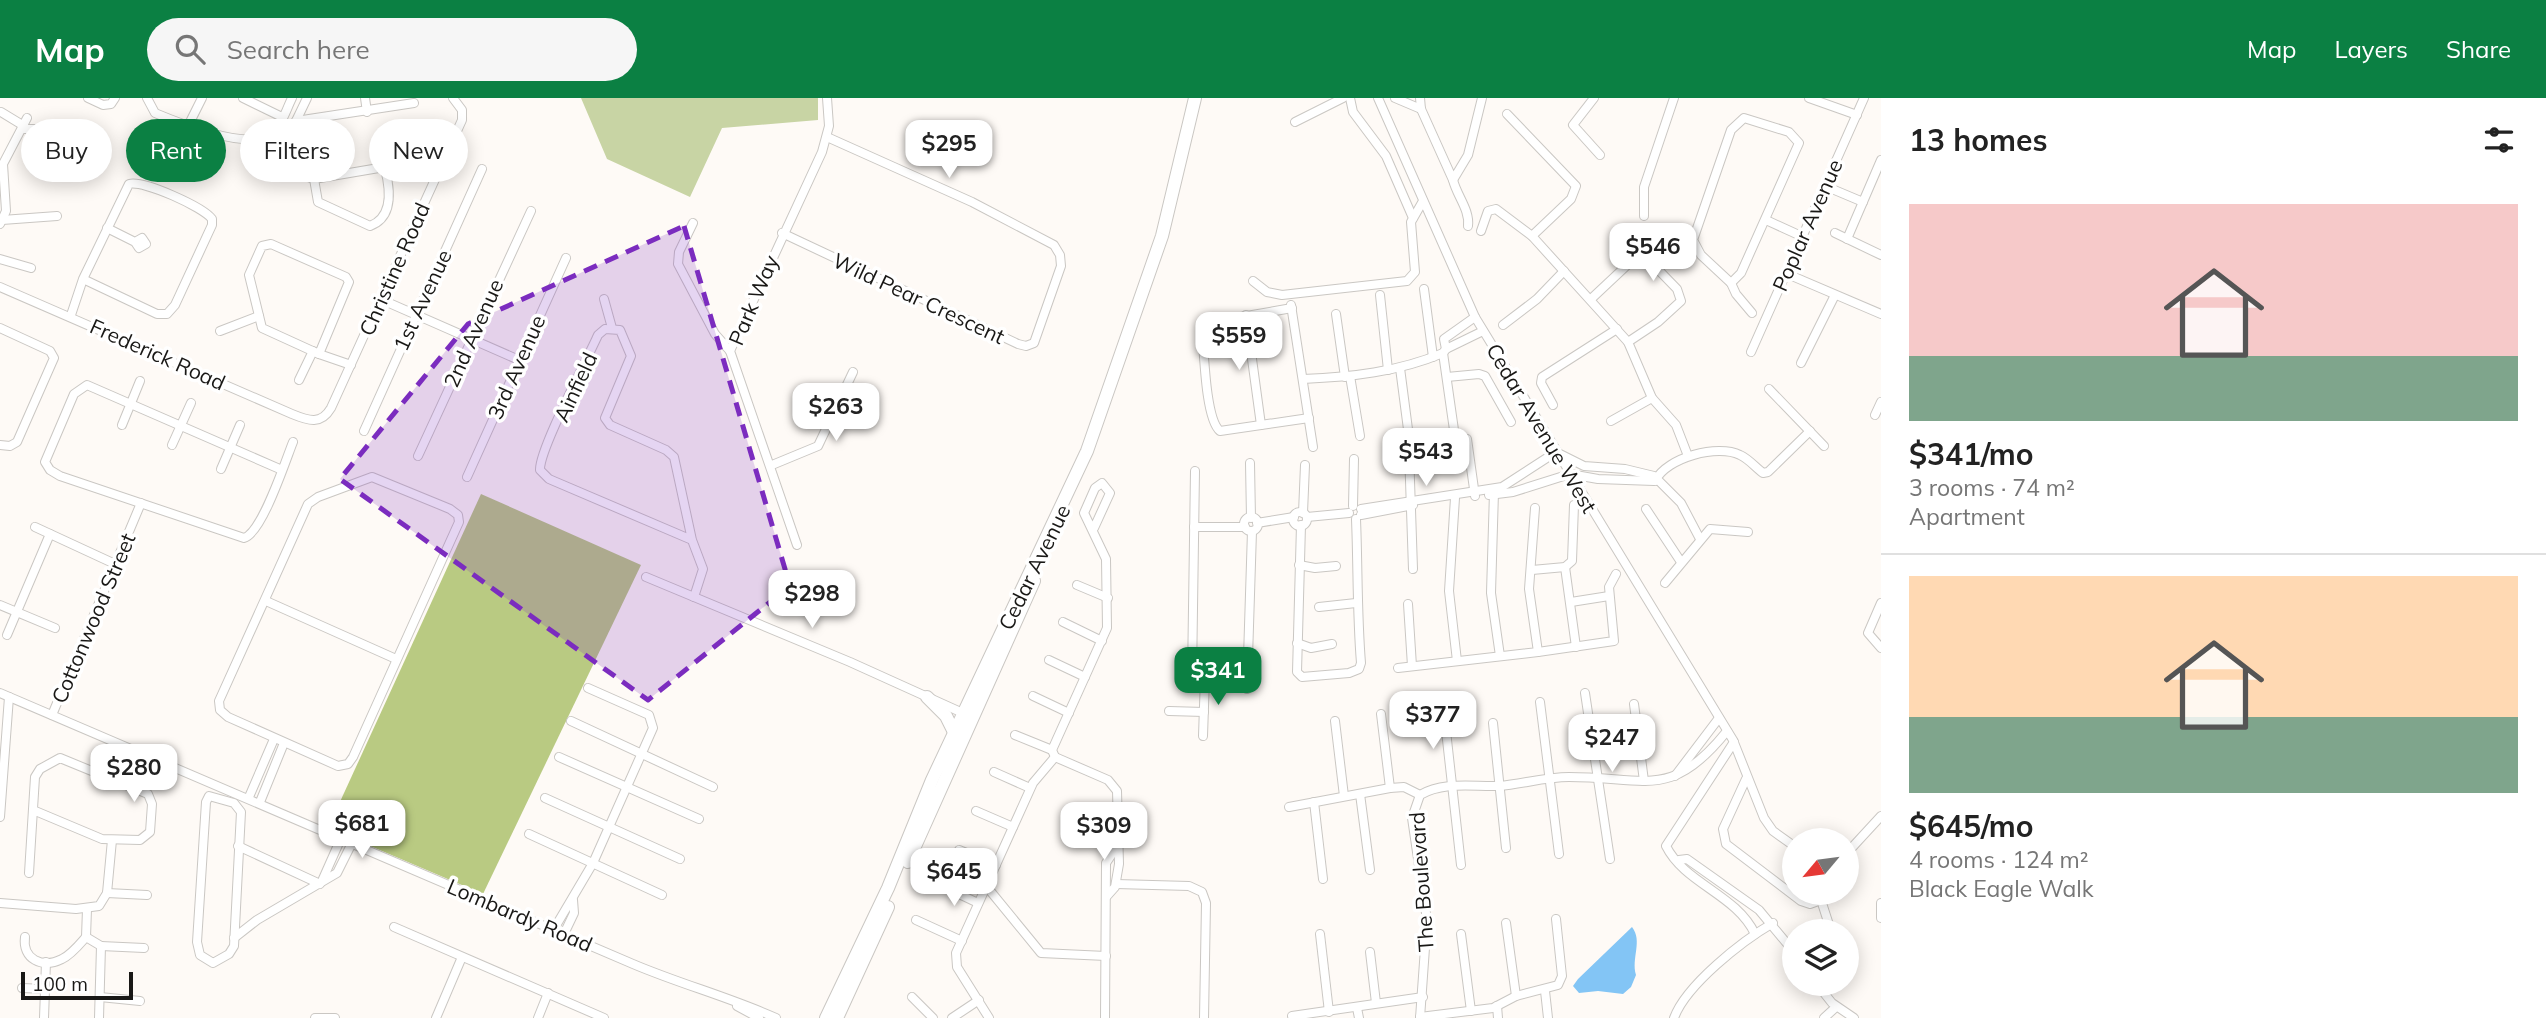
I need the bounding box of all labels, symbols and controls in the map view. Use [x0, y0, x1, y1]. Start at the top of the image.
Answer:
search box [147, 18, 637, 81]
text: Map [35, 29, 105, 70]
icon: search [171, 30, 209, 68]
text: Search here [227, 33, 370, 66]
text: Map [2247, 34, 2296, 64]
text: Layers [2334, 34, 2408, 64]
text: Share [2446, 34, 2511, 64]
chip: Buy [21, 119, 112, 182]
chip: Rent [126, 119, 226, 182]
chip: Filters [240, 119, 355, 182]
chip: New [369, 119, 468, 182]
pin: $295 [908, 120, 990, 180]
text: 13 homes [1909, 121, 2048, 159]
icon: filters [2480, 121, 2518, 159]
text: $295 [921, 128, 977, 157]
street label: Poplar Avenue [1766, 155, 1848, 295]
street label: Christine Road [353, 199, 435, 339]
pin: $546 [1612, 223, 1694, 283]
text: $546 [1625, 231, 1681, 260]
street label: 1st Avenue [387, 245, 457, 355]
street label: Wild Pear Crescent [829, 247, 1009, 349]
icon: home [2151, 250, 2277, 376]
street label: Park Way [722, 251, 784, 349]
street label: 2nd Avenue [438, 275, 508, 391]
street label: 3rd Avenue [481, 311, 551, 423]
street label: Frederick Road [86, 313, 230, 395]
pin: $559 [1198, 313, 1280, 372]
text: $559 [1211, 320, 1267, 349]
street label: Cedar Avenue West [1481, 339, 1603, 517]
street label: Ainfield [548, 348, 602, 426]
pin: $263 [795, 384, 877, 443]
text: $263 [808, 391, 864, 420]
pin: $543 [1385, 428, 1467, 488]
text: $341/mo [1909, 435, 2033, 473]
text: $543 [1398, 436, 1454, 465]
text: 3 rooms · 74 m² [1909, 473, 2075, 502]
street label: Cedar Avenue [992, 500, 1076, 634]
text: Apartment [1909, 502, 2025, 531]
street label: Cottonwood Street [45, 529, 141, 707]
pin: $298 [771, 570, 853, 630]
text: $298 [784, 578, 840, 607]
icon: home [2151, 622, 2277, 748]
pin: $341 [1177, 648, 1259, 707]
text: $341 [1190, 655, 1246, 684]
pin: $377 [1392, 692, 1474, 751]
text: $377 [1405, 699, 1461, 728]
pin: $247 [1571, 714, 1653, 774]
text: $247 [1584, 722, 1640, 751]
pin: $280 [93, 744, 175, 804]
text: $280 [106, 752, 162, 781]
pin: $681 [321, 800, 403, 860]
pin: $309 [1063, 802, 1145, 862]
text: $645/mo [1909, 807, 2033, 845]
text: $681 [334, 808, 390, 837]
text: $309 [1076, 810, 1132, 839]
street label: The Boulevard [1403, 811, 1439, 953]
north arrow [1782, 828, 1858, 905]
map controls [1782, 828, 1859, 996]
text: 4 rooms · 124 m² [1909, 845, 2089, 874]
pin: $645 [913, 848, 995, 908]
text: $645 [926, 856, 982, 885]
street label: Lombardy Road [443, 873, 597, 957]
text: Black Eagle Walk [1909, 874, 2094, 903]
button: layers [1782, 919, 1859, 996]
scale bar [21, 969, 133, 1001]
text: 100 m [32, 972, 88, 996]

